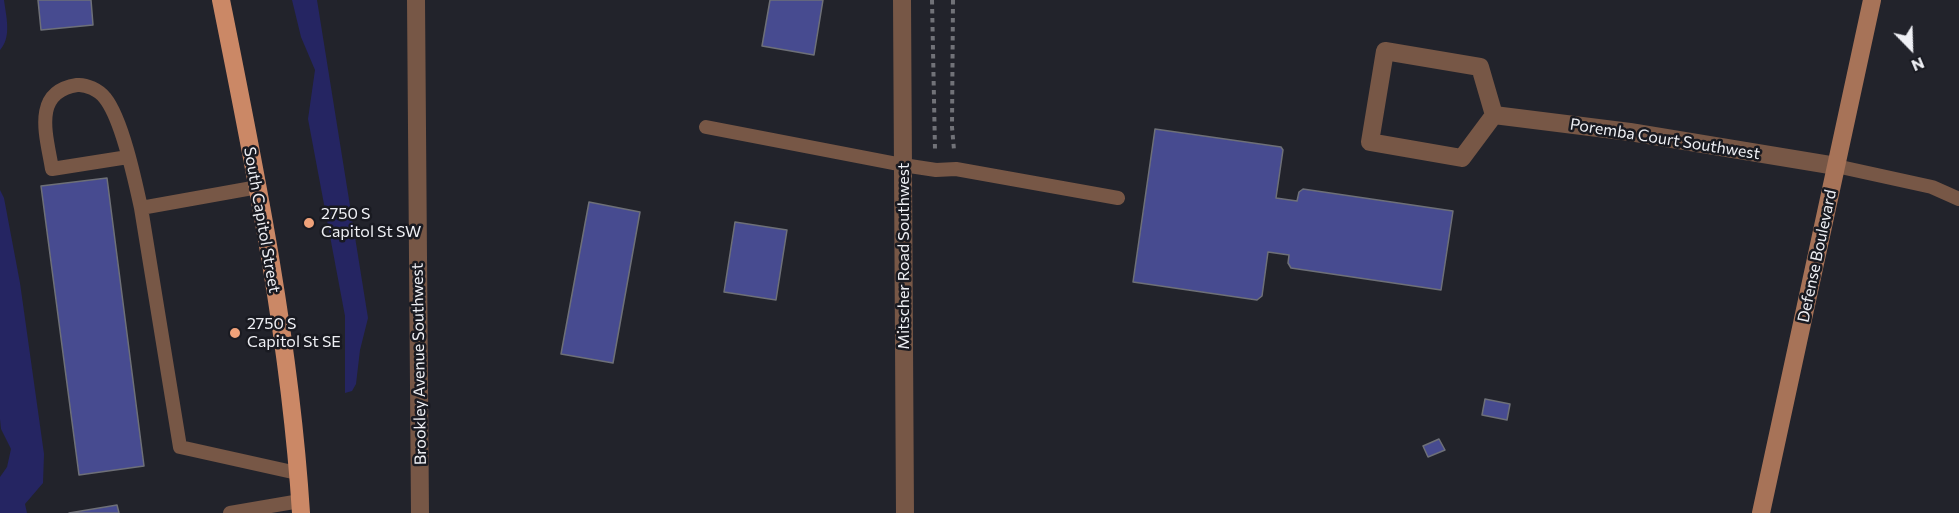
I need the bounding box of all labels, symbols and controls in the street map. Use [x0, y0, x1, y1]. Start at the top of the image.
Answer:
north arrow [1881, 18, 1941, 78]
text: N [1909, 54, 1927, 76]
street label: Poremba Court Southwest [1568, 114, 1762, 164]
street label: South Capitol Street [240, 145, 284, 295]
street label: Mitscher Road Southwest [894, 163, 914, 349]
street label: Defense Boulevard [1794, 188, 1840, 324]
place label: 2750 S Capitol St SW [321, 204, 421, 242]
marker: 2750 S Capitol St SW [302, 216, 316, 230]
street label: Brookley Avenue Southwest [408, 263, 430, 465]
place label: 2750 S Capitol St SE [247, 314, 341, 352]
marker: 2750 S Capitol St SE [228, 326, 242, 340]

